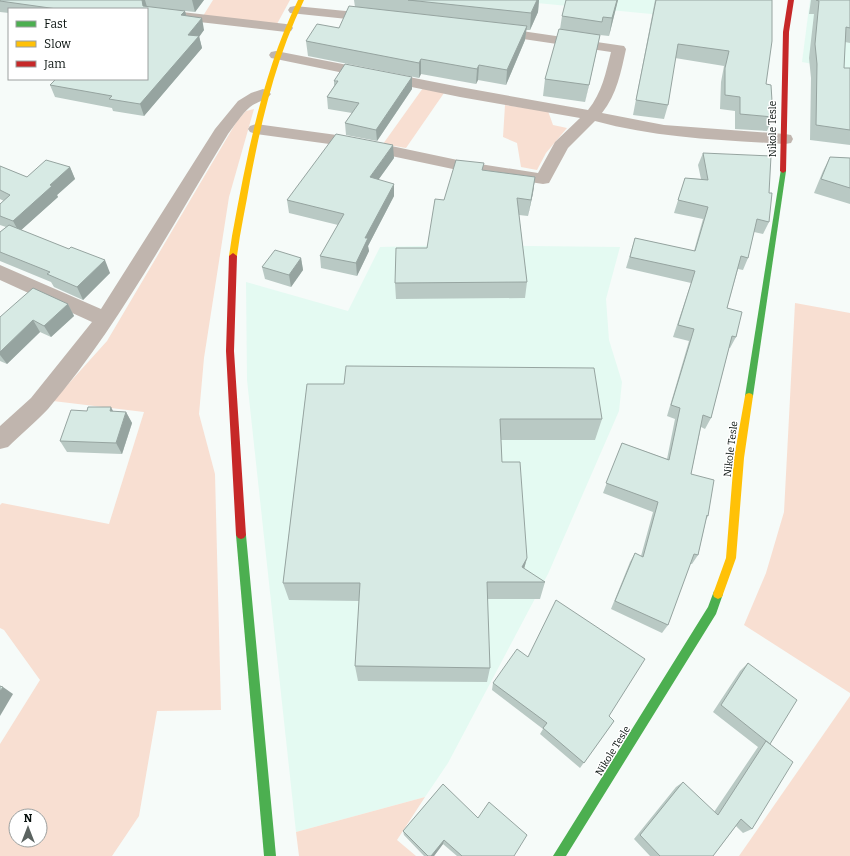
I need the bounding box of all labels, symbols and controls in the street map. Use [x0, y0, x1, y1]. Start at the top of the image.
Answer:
legend [8, 8, 148, 80]
text: Fast [44, 17, 68, 31]
text: Slow [44, 37, 71, 51]
text: Jam [43, 57, 66, 71]
street label: Nikole Tesle [767, 101, 779, 157]
street label: Nikole Tesle [722, 420, 740, 478]
street label: Nikole Tesle [593, 724, 633, 778]
north arrow [8, 808, 48, 848]
text: N [24, 812, 33, 825]

